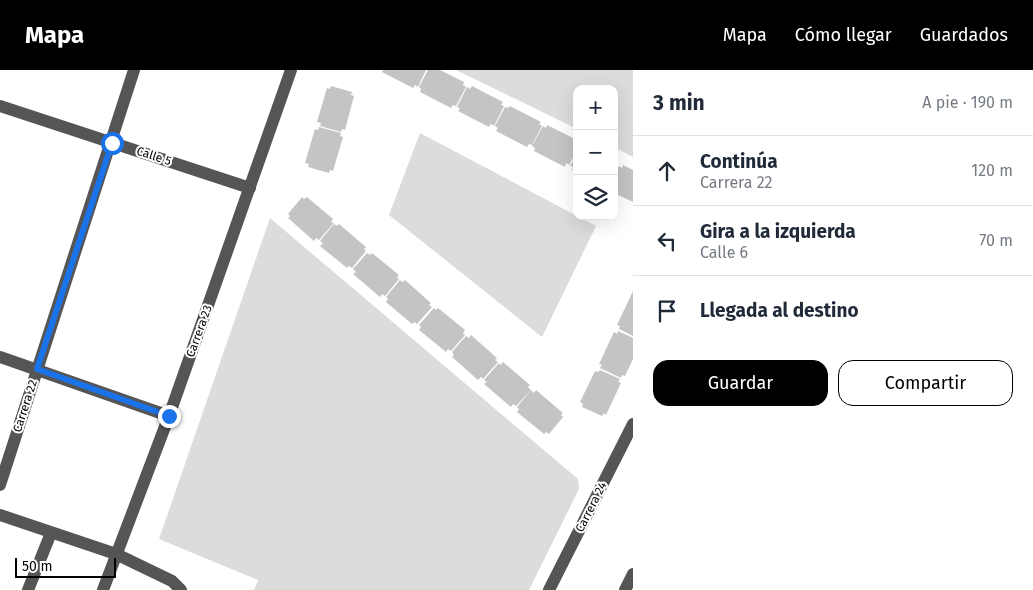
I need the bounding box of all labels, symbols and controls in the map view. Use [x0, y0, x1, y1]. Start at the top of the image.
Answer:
text: Mapa [25, 21, 84, 49]
text: Mapa [723, 24, 767, 46]
text: Cómo llegar [795, 24, 892, 46]
text: Guardados [920, 24, 1008, 46]
map controls [573, 85, 618, 220]
button: + [573, 85, 618, 130]
text: 3 min [653, 90, 705, 116]
text: A pie · 190 m [922, 93, 1013, 112]
button: − [573, 130, 618, 175]
route start [101, 132, 124, 155]
street label: Calle 5 [135, 144, 173, 168]
text: Continúa [700, 150, 778, 173]
icon: ahead [653, 157, 681, 185]
text: 120 m [971, 161, 1013, 180]
text: Carrera 22 [700, 173, 773, 192]
button: layers [573, 175, 618, 220]
text: Gira a la izquierda [700, 220, 856, 243]
icon: left [653, 227, 681, 255]
text: 70 m [979, 231, 1013, 250]
text: Calle 6 [700, 243, 748, 262]
icon: arrive [653, 297, 681, 325]
text: Llegada al destino [700, 299, 859, 322]
street label: Carrera 23 [183, 303, 215, 359]
button: Guardar [653, 360, 828, 406]
button: Compartir [838, 360, 1013, 406]
street label: Carrera 22 [10, 378, 40, 434]
route end [158, 405, 181, 428]
street label: Carrera 24 [572, 479, 610, 534]
scale bar [15, 555, 116, 578]
text: 50 m [22, 558, 53, 575]

